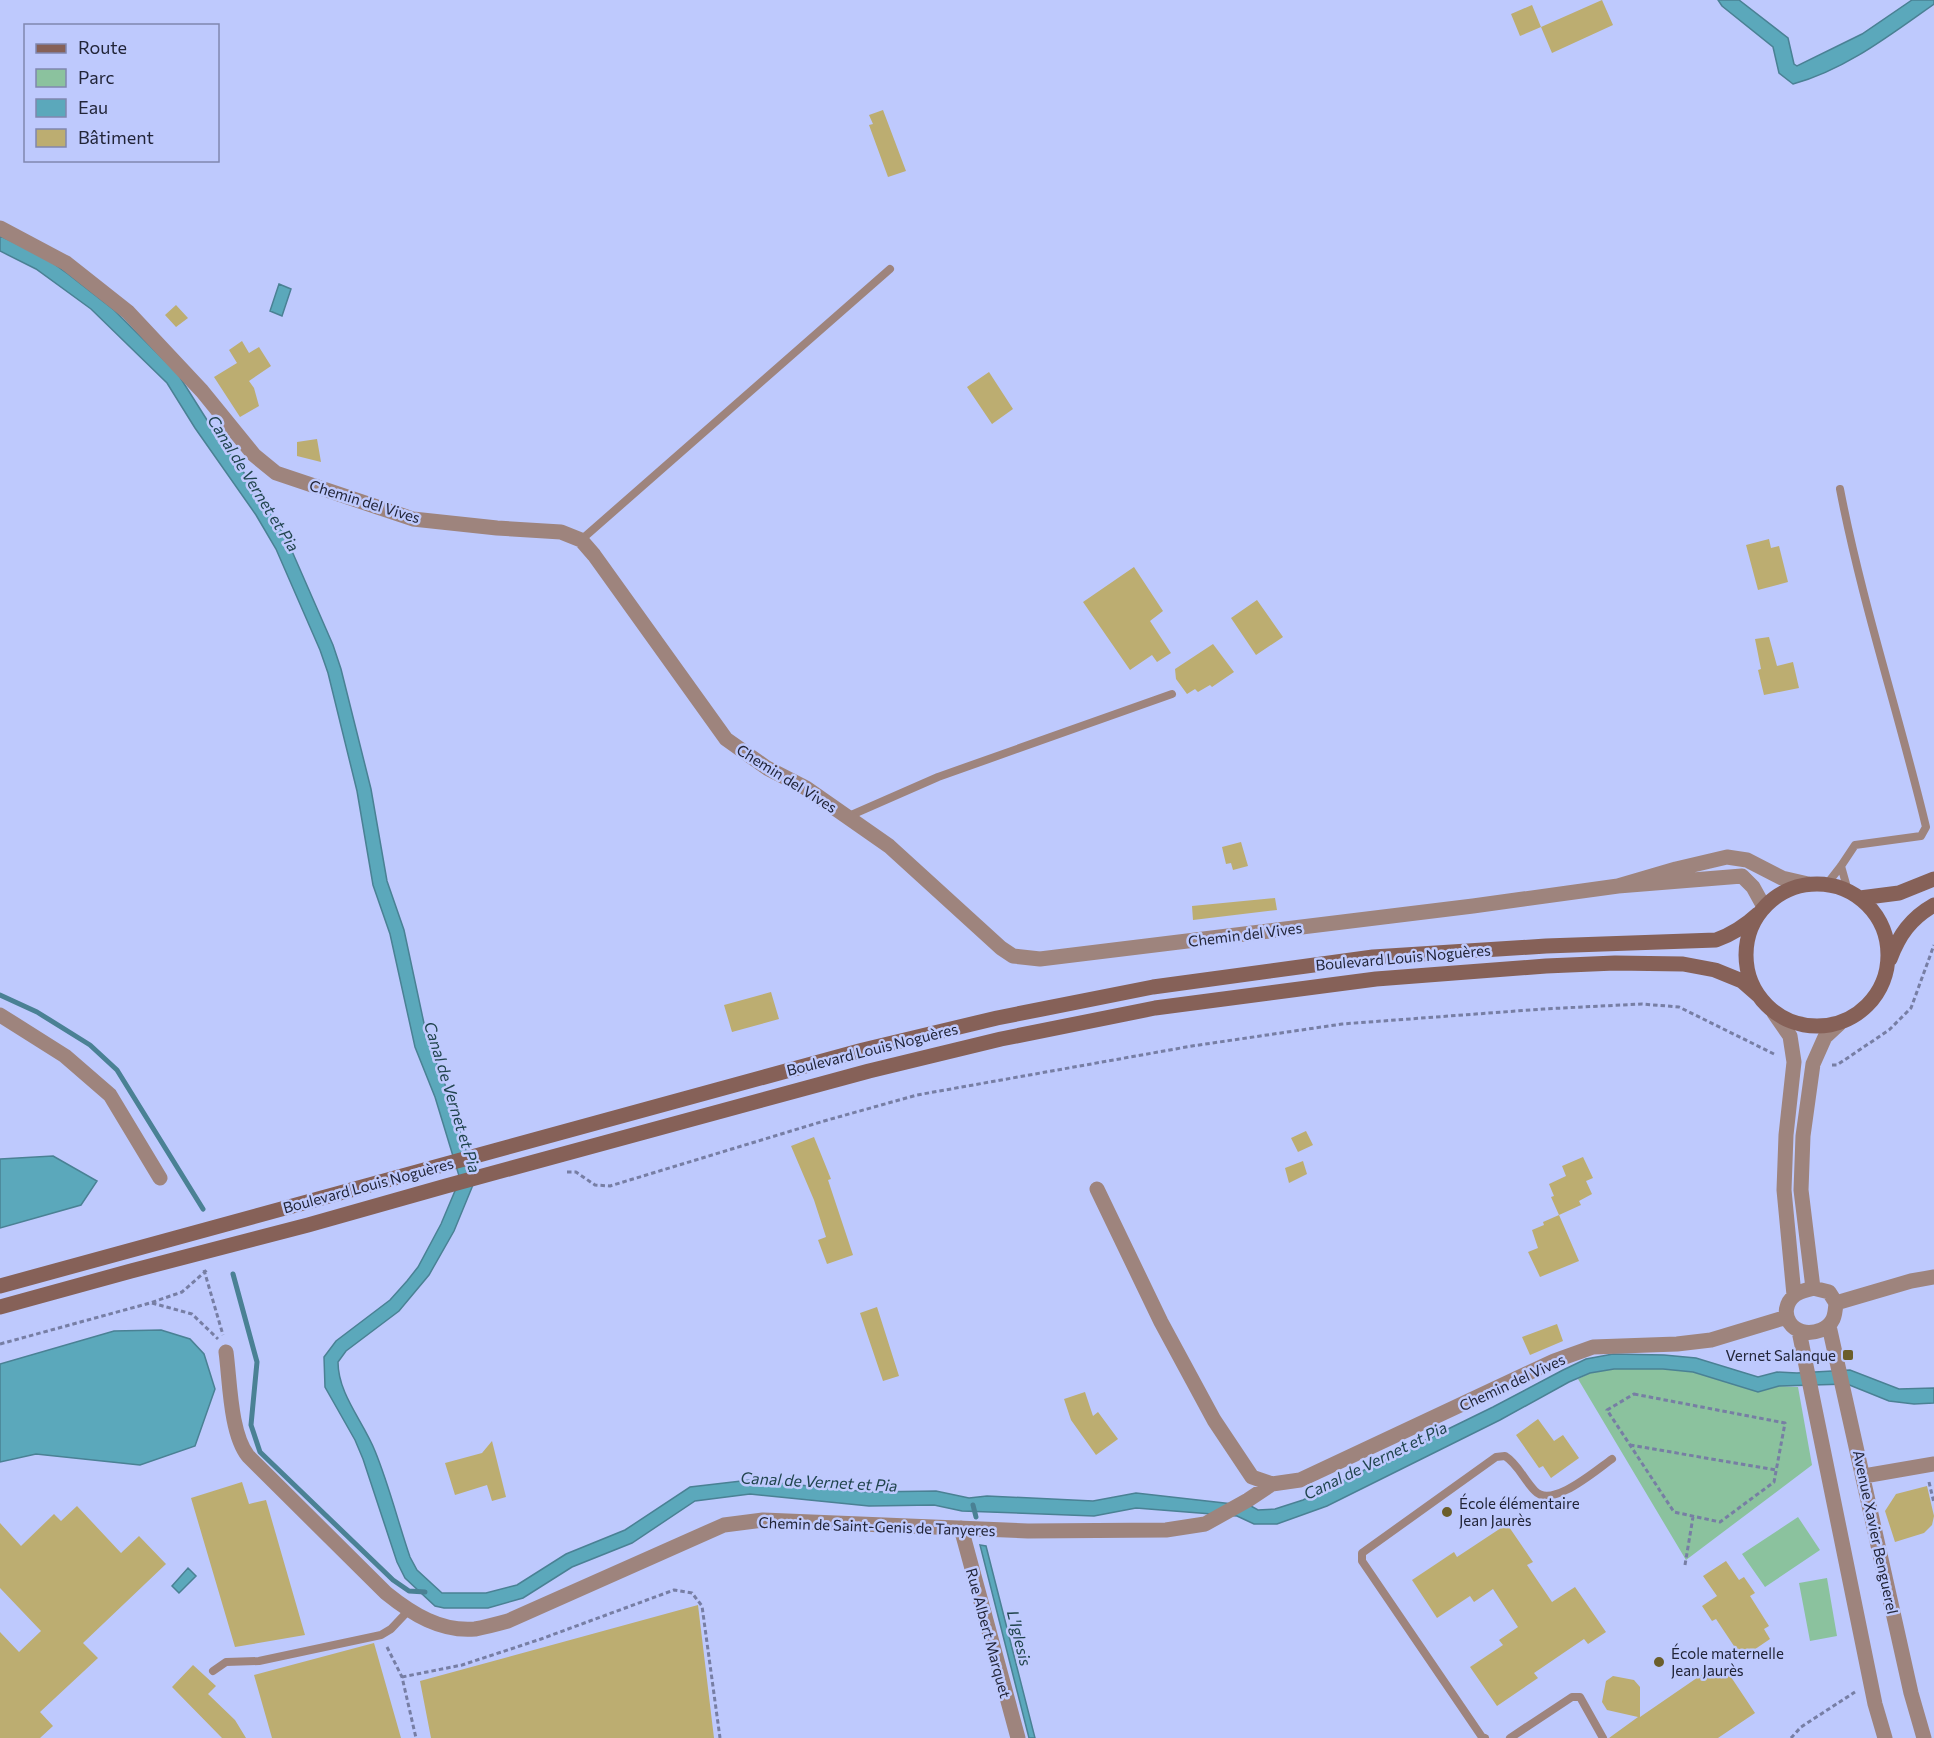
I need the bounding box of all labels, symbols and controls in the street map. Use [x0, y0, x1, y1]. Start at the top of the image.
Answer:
legend [24, 24, 219, 162]
text: Route [78, 36, 127, 58]
text: Parc [78, 66, 115, 88]
text: Eau [78, 96, 108, 118]
text: Bâtiment [78, 126, 154, 148]
water label: Canal de Vernet et Pia [204, 411, 304, 555]
street label: Chemin del Vives [307, 476, 423, 526]
street label: Chemin del Vives [734, 740, 841, 816]
street label: Chemin del Vives [1187, 918, 1303, 950]
street label: Boulevard Louis Noguères [1315, 940, 1492, 974]
water label: Canal de Vernet et Pia [421, 1019, 485, 1175]
street label: Boulevard Louis Noguères [785, 1019, 960, 1079]
street label: Boulevard Louis Noguères [281, 1154, 455, 1216]
place label: Vernet Salanque [1725, 1346, 1836, 1364]
marker: Vernet Salanque [1841, 1348, 1855, 1362]
street label: Chemin del Vives [1456, 1350, 1568, 1414]
water label: Canal de Vernet et Pia [1300, 1417, 1450, 1503]
street label: Avenue Xavier Benguerel [1850, 1448, 1902, 1616]
water label: Canal de Vernet et Pia [740, 1467, 898, 1495]
place label: École élémentaire Jean Jaurès [1459, 1493, 1580, 1529]
marker: École élémentaire Jean Jaurès [1440, 1505, 1454, 1519]
street label: Chemin de Saint-Genis de Tanyeres [758, 1513, 996, 1539]
street label: Rue Albert Marquet [963, 1566, 1015, 1700]
water label: L'Iglesis [1004, 1608, 1036, 1668]
place label: École maternelle Jean Jaurès [1671, 1643, 1784, 1679]
marker: École maternelle Jean Jaurès [1652, 1655, 1666, 1669]

